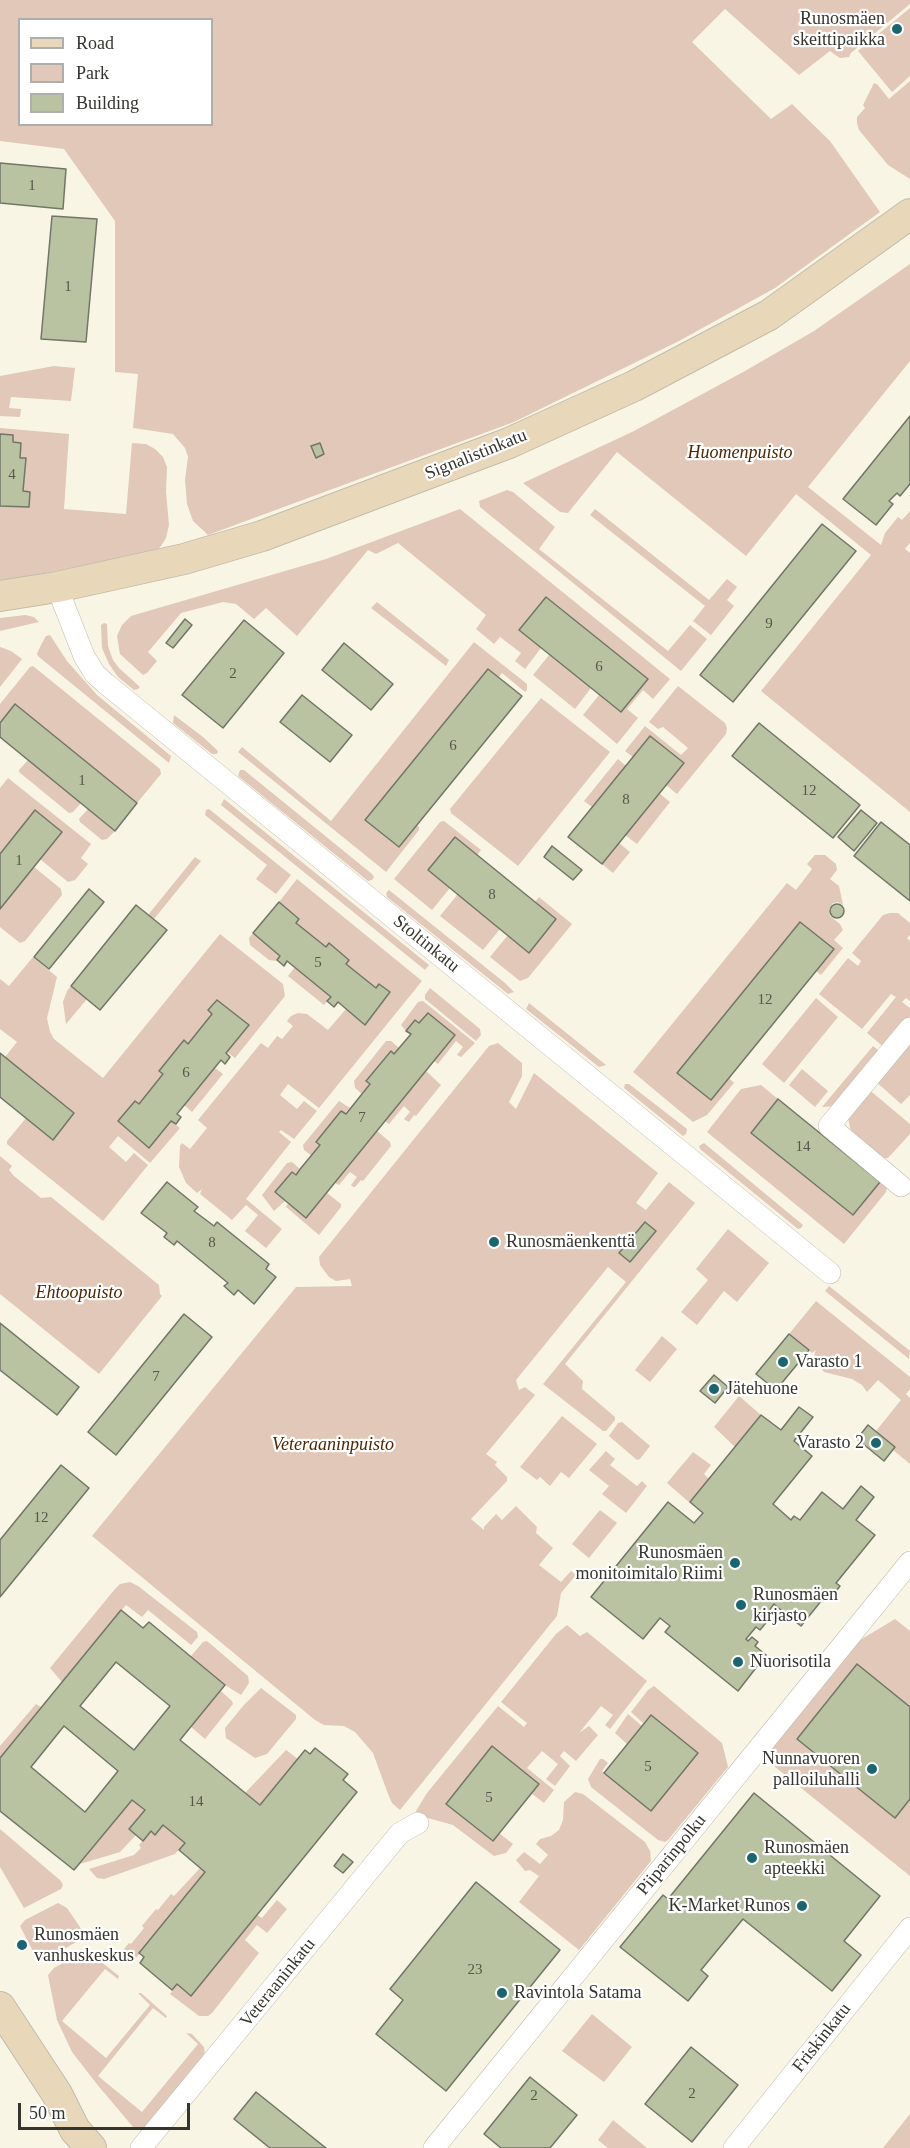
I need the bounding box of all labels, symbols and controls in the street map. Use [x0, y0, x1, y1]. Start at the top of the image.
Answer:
place label: Runosmäen skeittipaikka [793, 8, 885, 50]
legend [18, 18, 213, 126]
marker: Runosmäen skeittipaikka [890, 22, 904, 36]
text: Road [76, 33, 114, 53]
text: Park [76, 63, 109, 83]
text: Building [76, 93, 139, 113]
house number: 1 [28, 177, 36, 195]
house number: 1 [64, 278, 72, 296]
street label: Signalistinkatu [422, 425, 530, 485]
park label: Huomenpuisto [688, 442, 792, 464]
house number: 4 [8, 466, 16, 484]
house number: 9 [765, 615, 773, 633]
house number: 6 [595, 658, 603, 676]
house number: 2 [229, 665, 237, 683]
house number: 6 [449, 737, 457, 755]
house number: 1 [78, 772, 86, 790]
house number: 12 [802, 782, 816, 800]
house number: 8 [622, 791, 630, 809]
house number: 1 [15, 852, 23, 870]
house number: 8 [488, 886, 496, 904]
street label: Stoltinkatu [389, 911, 463, 977]
house number: 5 [314, 954, 322, 972]
house number: 12 [758, 991, 772, 1009]
house number: 6 [182, 1064, 190, 1082]
house number: 7 [358, 1109, 366, 1127]
house number: 14 [796, 1138, 810, 1156]
place label: Runosmäenkenttä [506, 1231, 635, 1253]
house number: 8 [208, 1234, 216, 1252]
marker: Runosmäenkenttä [487, 1235, 501, 1249]
park label: Ehtoopuisto [35, 1282, 123, 1304]
place label: Varasto 1 [795, 1351, 862, 1373]
marker: Varasto 1 [776, 1355, 790, 1369]
house number: 7 [152, 1368, 160, 1386]
place label: Jätehuone [726, 1378, 798, 1400]
marker: Jätehuone [707, 1382, 721, 1396]
place label: Varasto 2 [797, 1432, 864, 1454]
park label: Veteraaninpuisto [272, 1434, 394, 1456]
marker: Varasto 2 [869, 1436, 883, 1450]
house number: 12 [34, 1509, 48, 1527]
place label: Runosmäen monitoimitalo Riimi [575, 1542, 723, 1584]
marker: Runosmäen monitoimitalo Riimi [728, 1556, 742, 1570]
place label: Runosmäen kirjasto [753, 1584, 838, 1626]
marker: Runosmäen kirjasto [734, 1598, 748, 1612]
place label: Nuorisotila [750, 1651, 831, 1673]
marker: Nuorisotila [731, 1655, 745, 1669]
place label: Nunnavuoren palloiluhalli [762, 1748, 860, 1790]
house number: 5 [644, 1758, 652, 1776]
marker: Nunnavuoren palloiluhalli [865, 1762, 879, 1776]
house number: 5 [485, 1789, 493, 1807]
house number: 14 [188, 1793, 204, 1811]
street label: Piiparinpolku [633, 1810, 711, 1900]
place label: Runosmäen apteekki [764, 1837, 849, 1880]
marker: Runosmäen apteekki [745, 1851, 759, 1865]
place label: K-Market Runos [669, 1895, 790, 1917]
marker: K-Market Runos [795, 1899, 809, 1913]
place label: Runosmäen vanhuskeskus [34, 1924, 134, 1966]
street label: Veteraaninkatu [236, 1934, 320, 2032]
marker: Runosmäen vanhuskeskus [15, 1938, 29, 1952]
house number: 23 [468, 1961, 482, 1979]
place label: Ravintola Satama [514, 1982, 641, 2004]
marker: Ravintola Satama [495, 1986, 509, 2000]
street label: Friskinkatu [788, 1999, 856, 2077]
house number: 2 [688, 2085, 696, 2103]
house number: 2 [530, 2087, 538, 2105]
scale bar [21, 2091, 194, 2129]
text: 50 m [29, 2103, 66, 2123]

